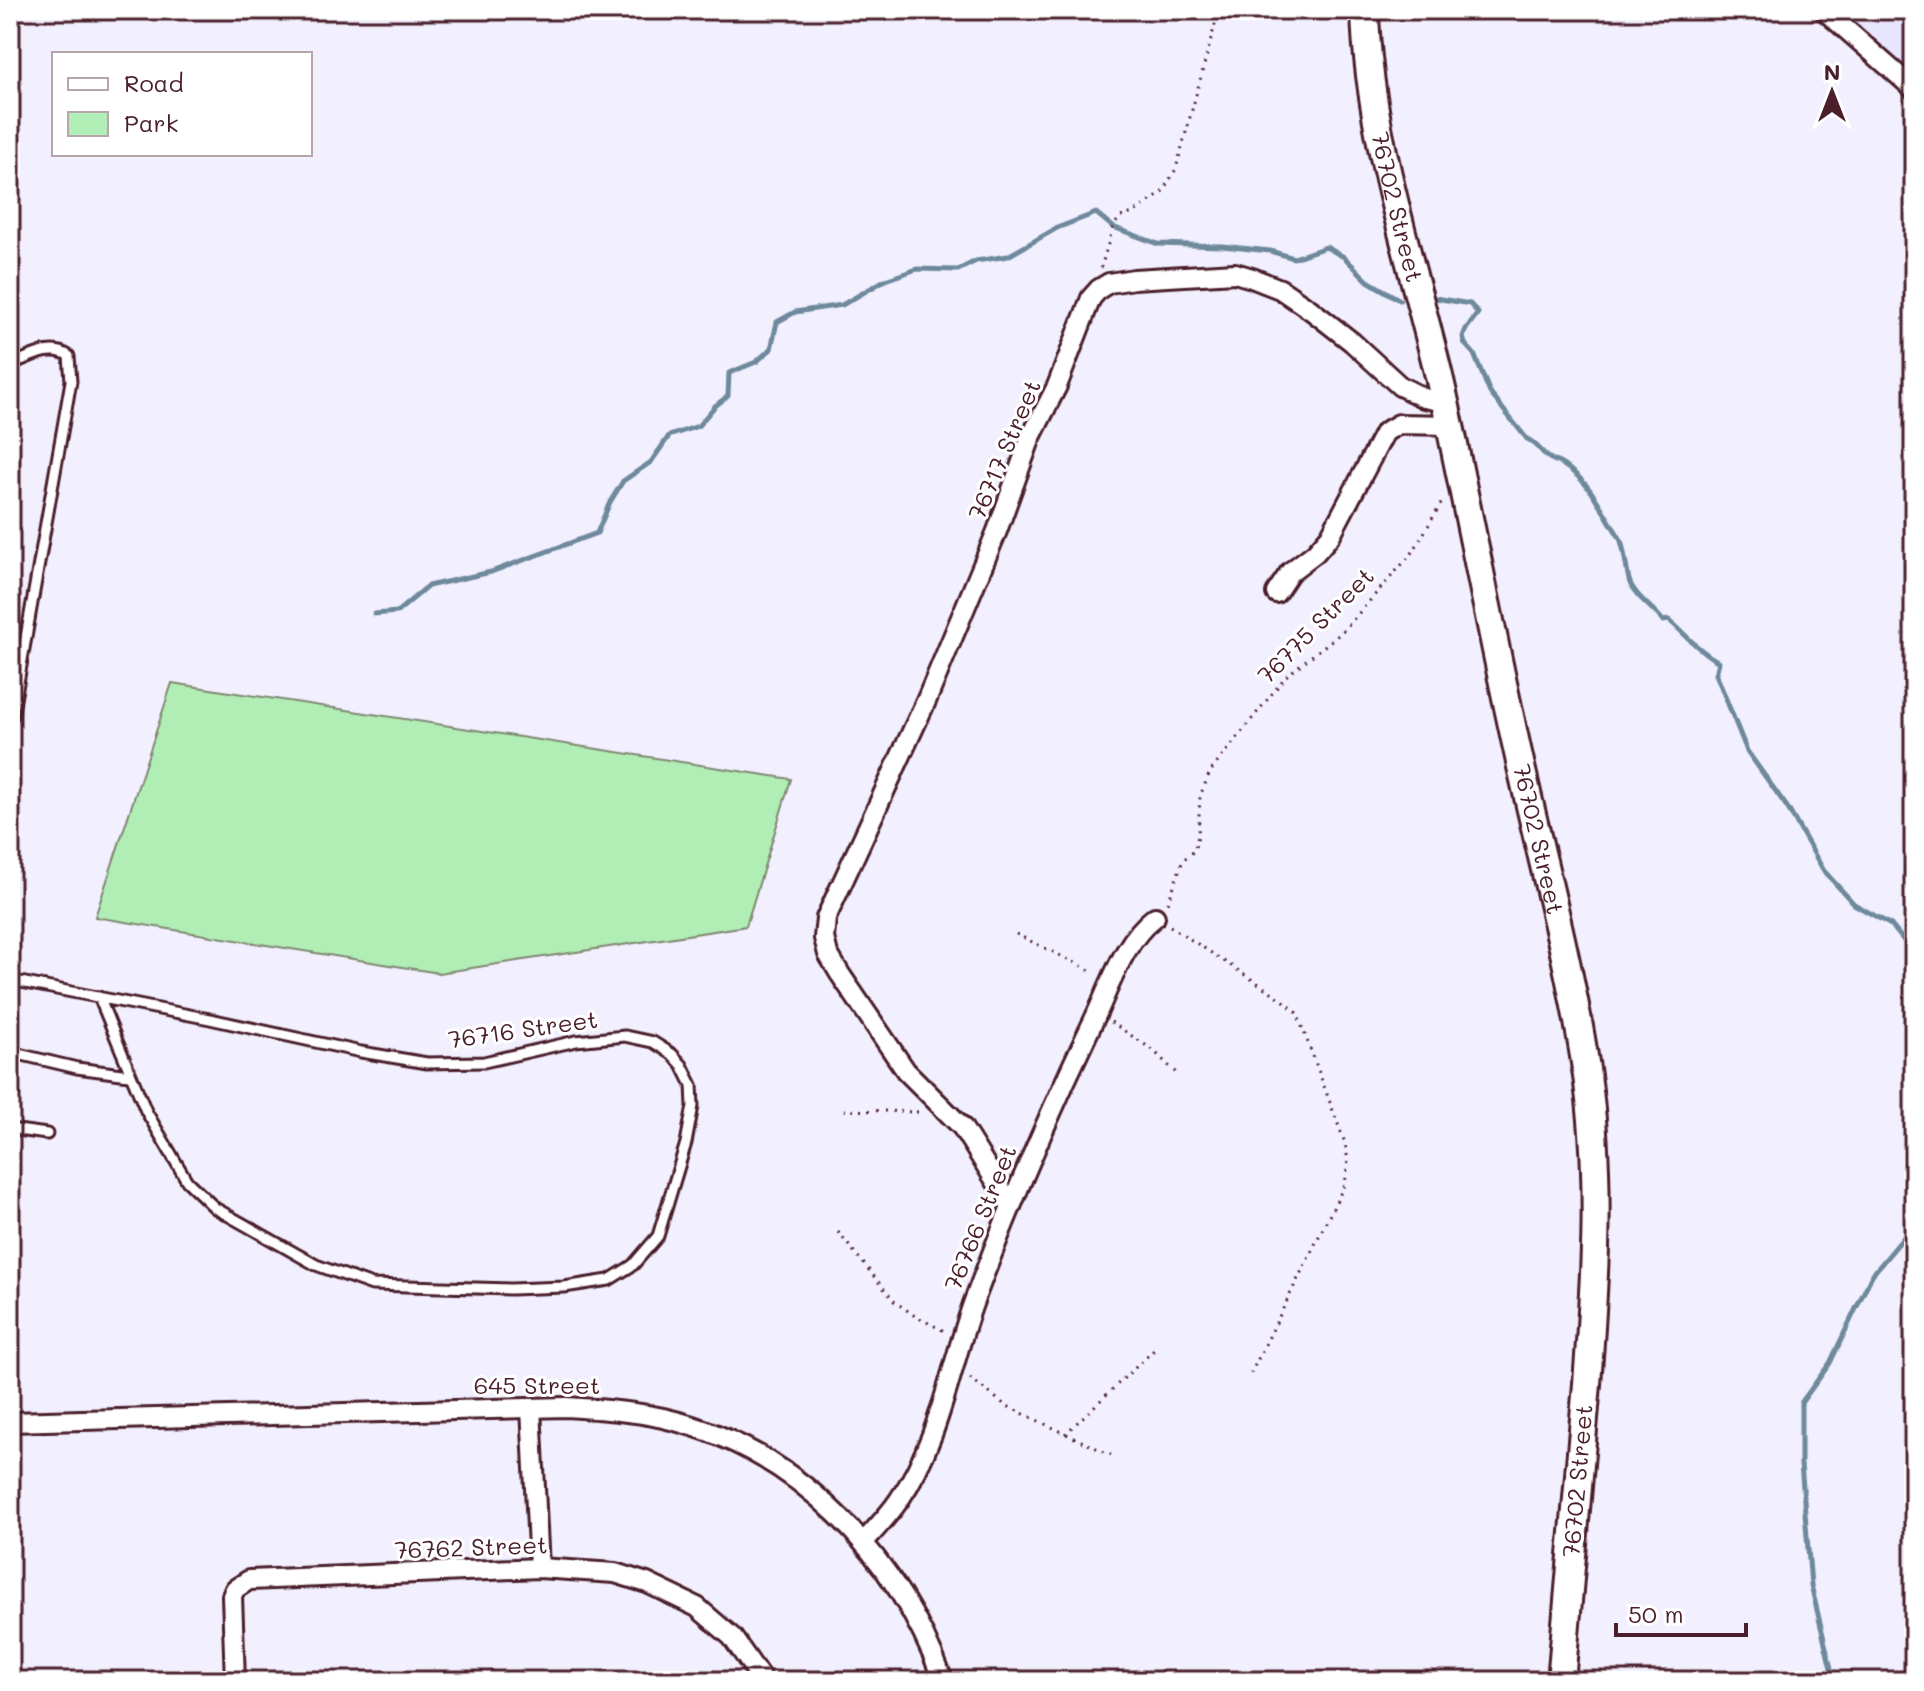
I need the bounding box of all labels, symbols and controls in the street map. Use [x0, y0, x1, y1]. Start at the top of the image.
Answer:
legend [52, 52, 312, 156]
north arrow [1792, 52, 1872, 132]
text: N [1824, 57, 1840, 86]
text: Road [124, 67, 184, 98]
text: Park [124, 107, 178, 138]
street label: 76702 Street [1365, 129, 1431, 285]
street label: 76717 Street [960, 375, 1047, 524]
street label: 76775 Street [1250, 560, 1380, 690]
street label: 76702 Street [1507, 761, 1572, 917]
street label: 76716 Street [446, 1003, 599, 1054]
street label: 76766 Street [936, 1140, 1023, 1295]
street label: 645 Street [474, 1369, 600, 1400]
street label: 76702 Street [1554, 1403, 1599, 1559]
street label: 76762 Street [394, 1528, 548, 1565]
scale bar [1616, 1587, 1746, 1637]
text: 50 m [1628, 1598, 1684, 1629]

